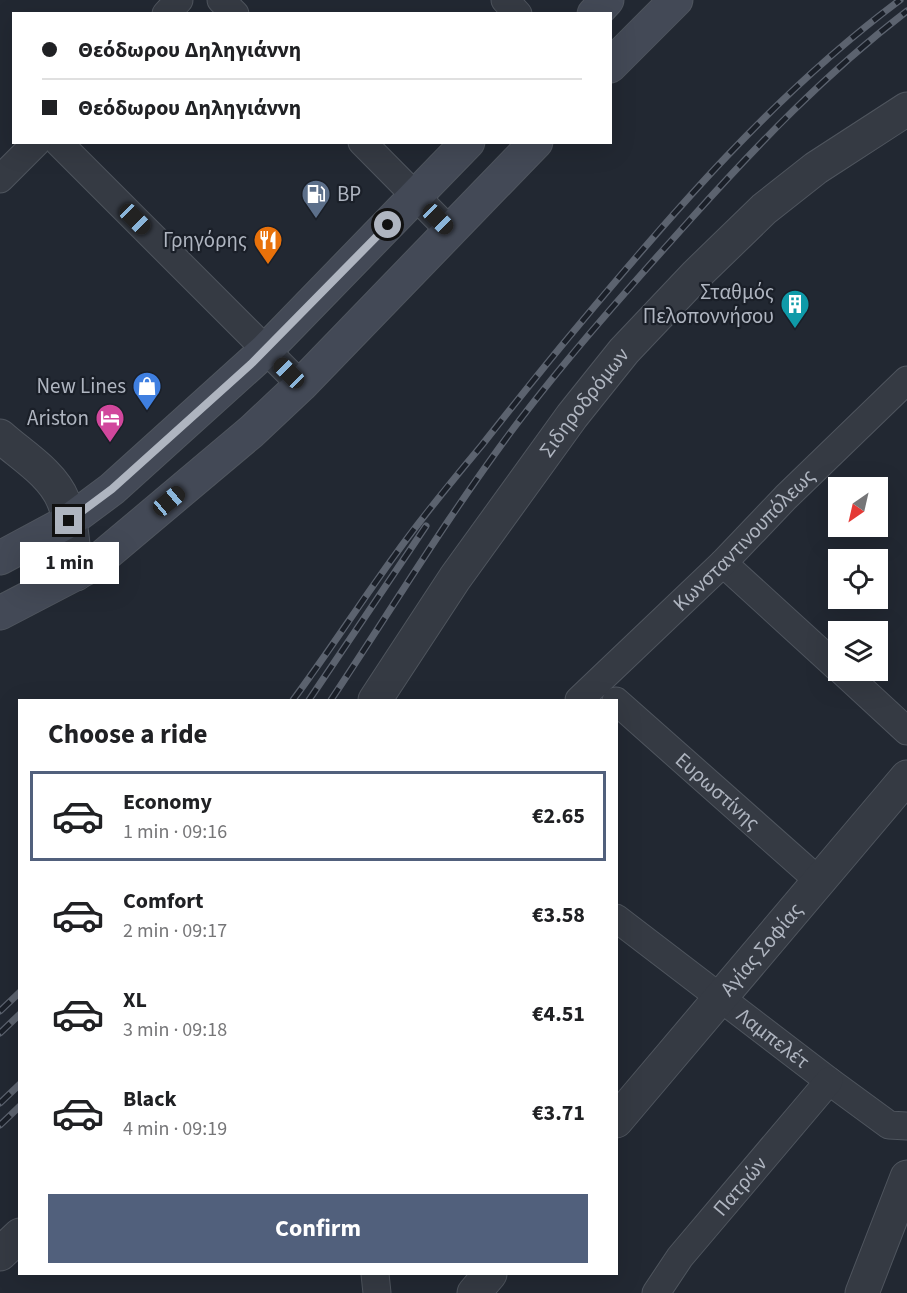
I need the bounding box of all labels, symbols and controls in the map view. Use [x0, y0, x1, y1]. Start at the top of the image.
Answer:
text: Θεόδωρου Δηληγιάννη [78, 34, 301, 66]
text: Θεόδωρου Δηληγιάννη [78, 92, 301, 124]
fuel station icon: BP [300, 178, 332, 220]
place label: BP [337, 179, 361, 209]
car [116, 200, 154, 238]
car [419, 200, 457, 238]
route start [374, 211, 401, 238]
restaurant icon: Γρηγόρης [252, 224, 284, 266]
place label: Γρηγόρης [163, 225, 247, 255]
place label: Σταθμός Πελοποννήσου [643, 277, 774, 331]
building icon: Σταθμός Πελοποννήσου [779, 288, 811, 330]
street label: Σιδηροδρόμων [532, 341, 636, 463]
car [270, 354, 308, 392]
shop icon: New Lines [131, 370, 163, 412]
place label: New Lines [37, 371, 126, 401]
hotel icon: Ariston [94, 402, 126, 444]
place label: Ariston [27, 403, 89, 433]
street label: Κωνσταντινουπόλεως [666, 462, 822, 618]
north arrow [828, 477, 888, 537]
map controls [828, 477, 888, 681]
car [149, 483, 189, 519]
route end [55, 507, 82, 534]
callout: 1 min [20, 542, 118, 584]
text: 1 min [45, 549, 94, 577]
button: locate [828, 549, 888, 609]
button: layers [828, 621, 888, 681]
text: Choose a ride [48, 715, 208, 754]
street label: Ευρωστίνης [669, 745, 767, 837]
text: Economy [123, 786, 212, 818]
icon: car [51, 789, 105, 843]
text: €2.65 [532, 800, 585, 832]
text: 1 min · 09:16 [123, 818, 227, 846]
text: Comfort [123, 885, 204, 917]
icon: car [51, 888, 105, 942]
street label: Αγίας Σοφίας [713, 896, 810, 1003]
text: €3.58 [532, 899, 585, 931]
text: 2 min · 09:17 [123, 917, 227, 945]
text: XL [123, 984, 147, 1016]
icon: car [51, 987, 105, 1041]
text: €4.51 [532, 998, 585, 1030]
street label: Λαμπελέτ [730, 1001, 816, 1076]
text: 3 min · 09:18 [123, 1016, 227, 1044]
text: Black [123, 1083, 177, 1115]
icon: car [51, 1086, 105, 1140]
text: €3.71 [532, 1097, 585, 1129]
text: 4 min · 09:19 [123, 1115, 227, 1143]
street label: Πατρών [706, 1150, 774, 1223]
button: Confirm [48, 1194, 588, 1263]

